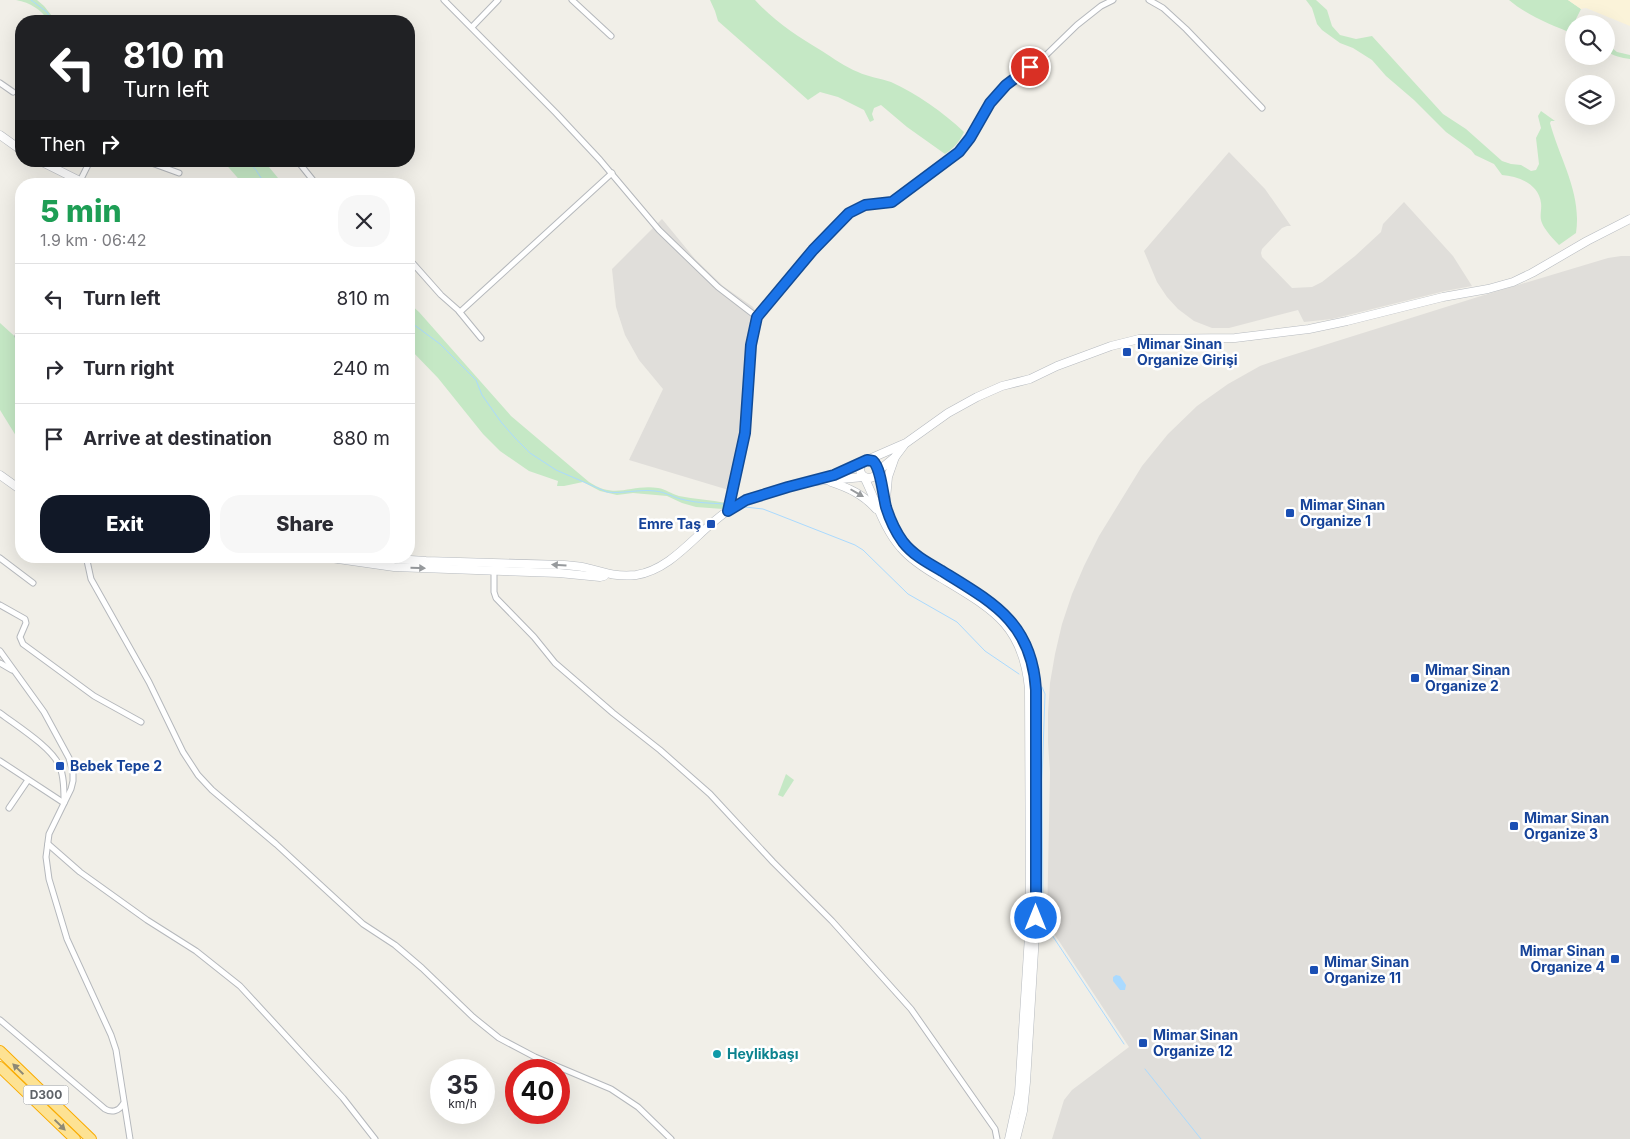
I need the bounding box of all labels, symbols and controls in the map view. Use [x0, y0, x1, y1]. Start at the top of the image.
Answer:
map controls [1565, 15, 1615, 125]
button: search [1565, 15, 1615, 65]
text: 810 m [123, 34, 225, 76]
icon: left [40, 35, 105, 100]
pin [1009, 46, 1051, 88]
icon: arrive [1016, 53, 1044, 81]
button: layers [1565, 75, 1615, 125]
text: Turn left [123, 76, 209, 102]
icon: right [96, 130, 124, 158]
text: Then [40, 133, 86, 156]
text: 5 min [40, 193, 122, 229]
button: close [338, 195, 390, 247]
text: 1.9 km · 06:42 [40, 230, 147, 250]
icon: left [40, 285, 68, 313]
text: Turn left [83, 287, 161, 310]
text: 810 m [337, 287, 390, 310]
place label: Mimar Sinan Organize Girişi [1137, 335, 1238, 368]
marker: Mimar Sinan Organize Girişi [1121, 346, 1133, 358]
icon: right [40, 355, 68, 383]
text: Turn right [83, 357, 174, 380]
text: 240 m [332, 357, 390, 380]
icon: arrive [40, 425, 68, 453]
text: Arrive at destination [83, 427, 272, 450]
text: 880 m [333, 427, 390, 450]
one-way arrow [850, 489, 865, 497]
button: Exit [40, 495, 210, 553]
button: Share [220, 495, 390, 553]
place label: Mimar Sinan Organize 1 [1300, 496, 1385, 529]
marker: Mimar Sinan Organize 1 [1284, 507, 1296, 519]
place label: Emre Taş [638, 515, 701, 532]
marker: Emre Taş [705, 518, 717, 530]
one-way arrow [551, 560, 567, 568]
one-way arrow [410, 565, 426, 573]
place label: Mimar Sinan Organize 2 [1425, 661, 1510, 694]
marker: Mimar Sinan Organize 2 [1409, 672, 1421, 684]
place label: Bebek Tepe 2 [70, 757, 162, 774]
marker: Bebek Tepe 2 [54, 760, 66, 772]
place label: Mimar Sinan Organize 3 [1524, 809, 1609, 842]
marker: Mimar Sinan Organize 3 [1508, 820, 1520, 832]
position arrow [1009, 891, 1061, 943]
place label: Mimar Sinan Organize 4 [1520, 942, 1605, 975]
place label: Mimar Sinan Organize 11 [1324, 953, 1409, 986]
marker: Mimar Sinan Organize 4 [1609, 953, 1621, 965]
marker: Mimar Sinan Organize 11 [1308, 964, 1320, 976]
place label: Mimar Sinan Organize 12 [1153, 1026, 1238, 1059]
marker: Mimar Sinan Organize 12 [1137, 1037, 1149, 1049]
place label: Heylikbaşı [727, 1045, 798, 1062]
marker: Heylikbaşı [711, 1048, 723, 1060]
speed limit sign: 40 [505, 1059, 570, 1124]
one-way arrow [12, 1063, 24, 1075]
text: 35 [446, 1070, 479, 1100]
road number: D300 [23, 1086, 68, 1104]
text: km/h [448, 1096, 477, 1111]
one-way arrow [54, 1119, 66, 1131]

